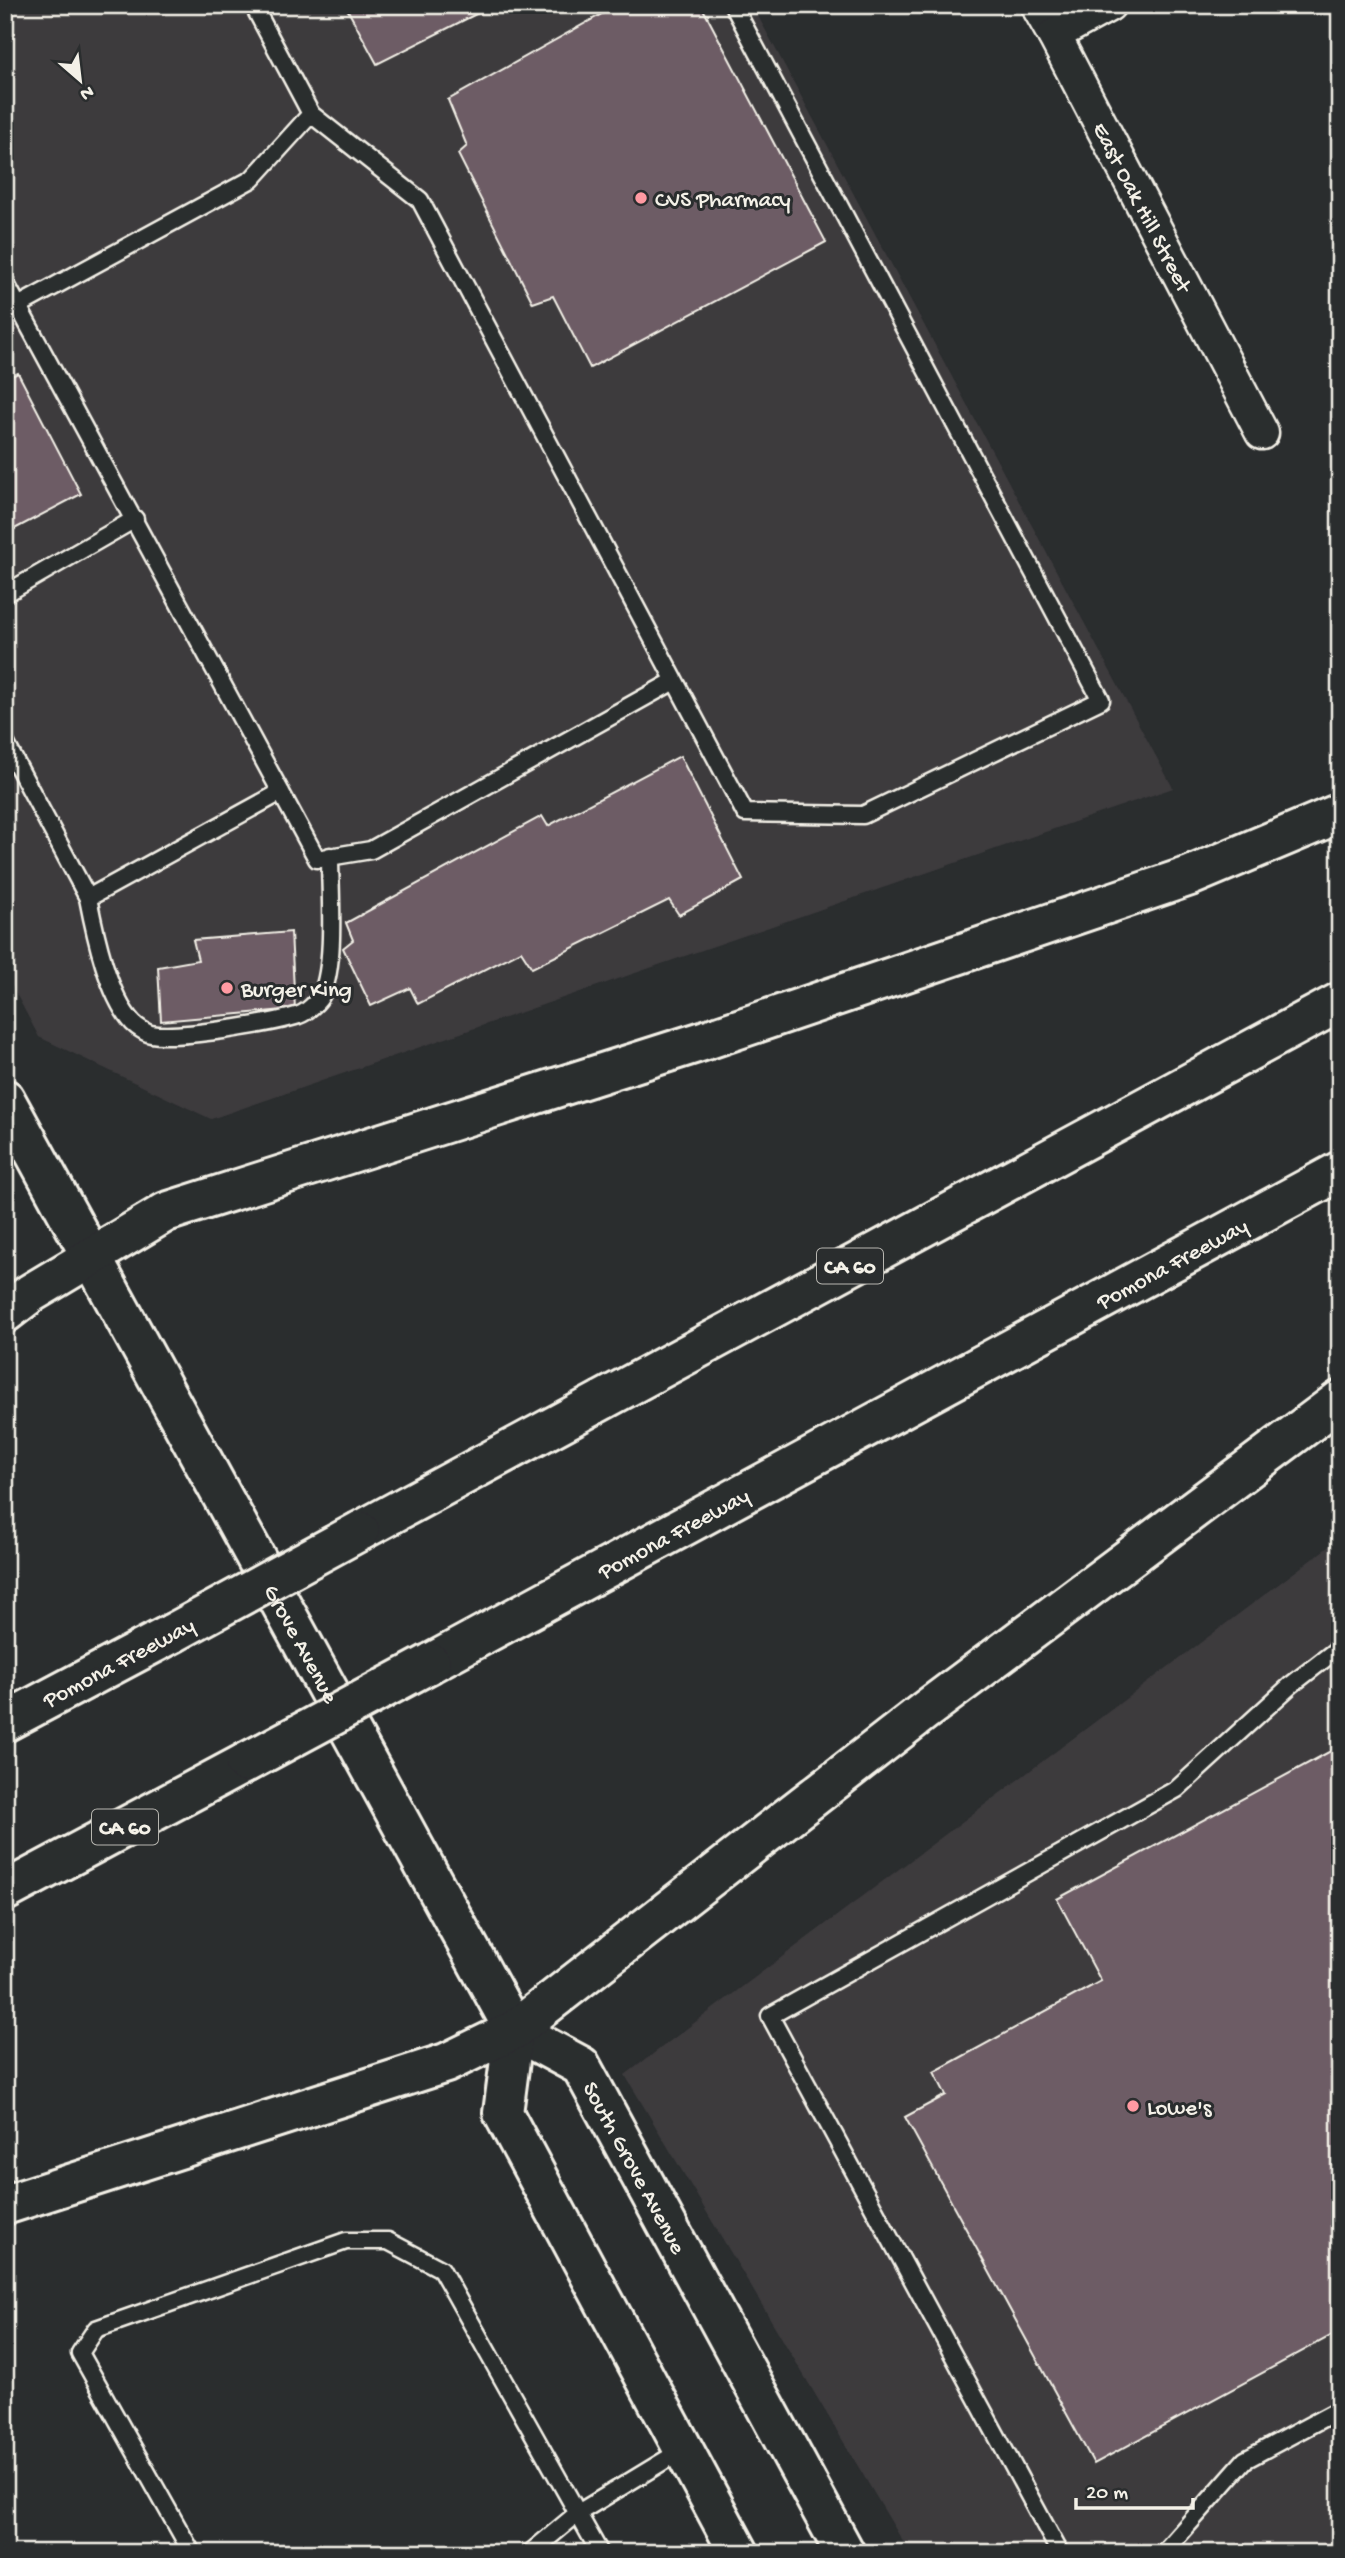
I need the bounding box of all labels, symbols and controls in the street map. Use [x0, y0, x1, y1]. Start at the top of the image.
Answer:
north arrow [46, 46, 116, 116]
text: N [75, 79, 97, 105]
street label: East Oak Hill Street [1085, 118, 1197, 299]
place label: CVS Pharmacy [655, 188, 791, 215]
marker: CVS Pharmacy [633, 190, 649, 206]
place label: Burger King [240, 978, 352, 1005]
marker: Burger King [219, 980, 235, 996]
street label: Pomona Freeway [1092, 1213, 1253, 1318]
road number: CA 60 [817, 1248, 883, 1284]
street label: Pomona Freeway [593, 1483, 755, 1587]
street label: Grove Avenue [256, 1581, 343, 1710]
street label: Pomona Freeway [38, 1613, 200, 1716]
road number: CA 60 [92, 1810, 158, 1844]
street label: South Grove Avenue [575, 2078, 691, 2261]
place label: Lowe's [1147, 2096, 1212, 2123]
marker: Lowe's [1125, 2098, 1141, 2114]
scale bar [1076, 2467, 1193, 2511]
text: 20 m [1086, 2482, 1128, 2507]

